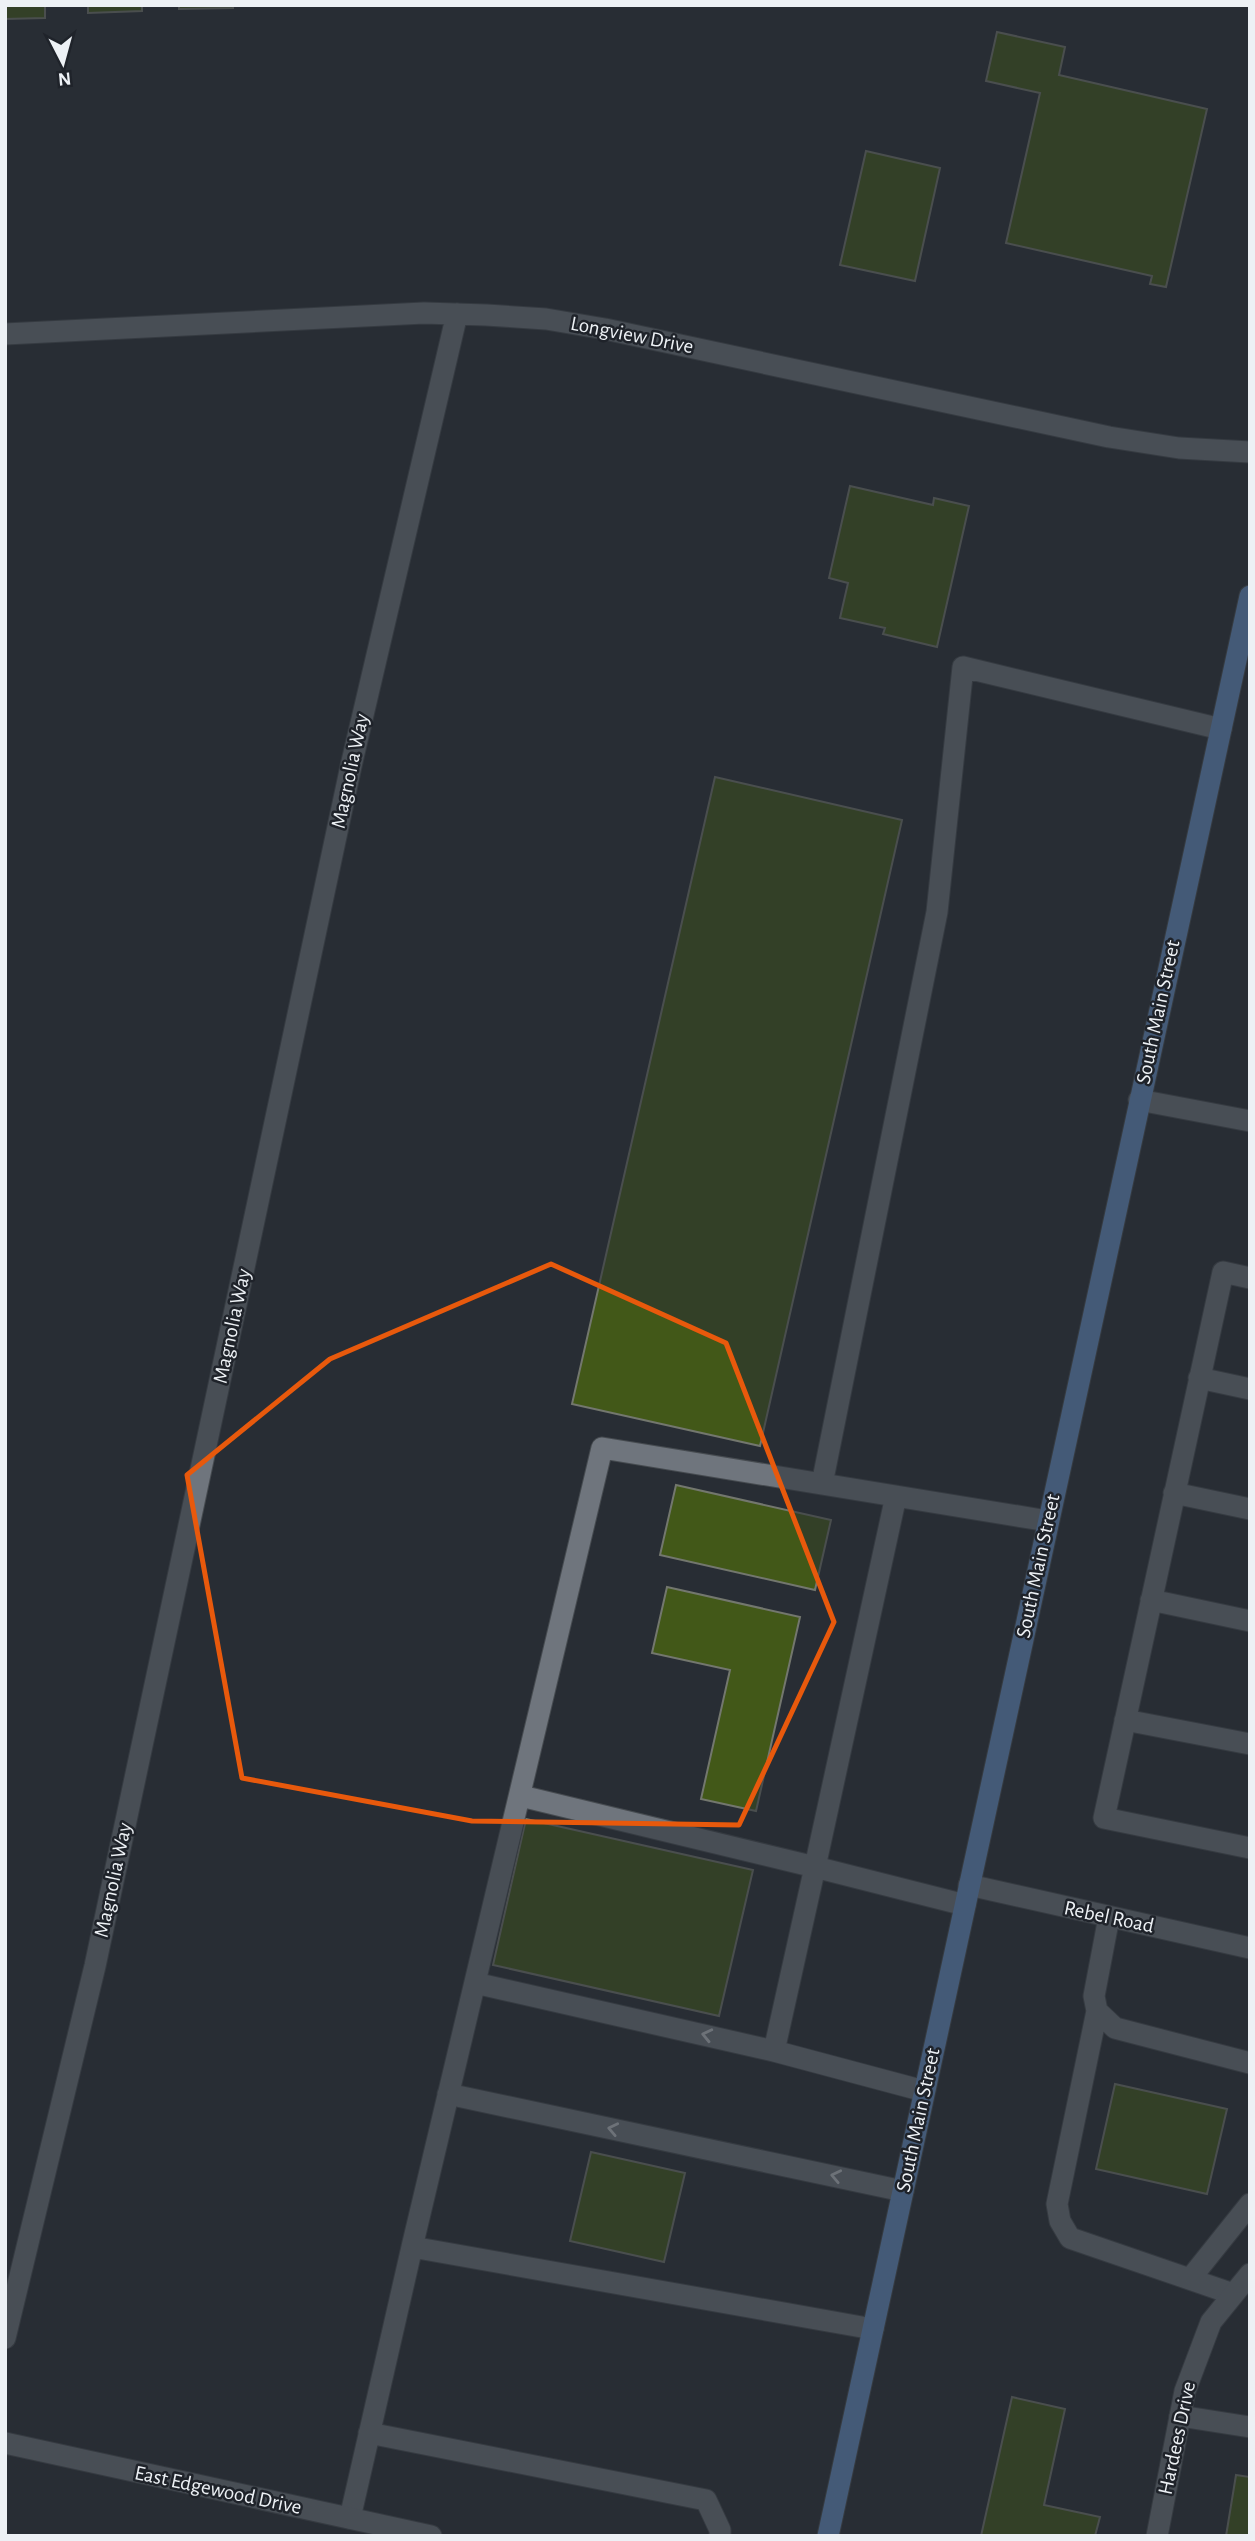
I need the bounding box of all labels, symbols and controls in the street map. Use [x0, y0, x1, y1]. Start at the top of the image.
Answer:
north arrow [28, 28, 98, 98]
text: N [57, 68, 72, 89]
street label: Longview Drive [569, 313, 695, 357]
street label: Magnolia Way [328, 712, 372, 830]
street label: South Main Street [1133, 938, 1184, 1086]
street label: Magnolia Way [210, 1267, 254, 1385]
street label: South Main Street [1013, 1492, 1064, 1640]
street label: Magnolia Way [91, 1821, 135, 1939]
street label: Rebel Road [1062, 1897, 1156, 1937]
one-way arrow [701, 2029, 713, 2044]
street label: South Main Street [893, 2046, 944, 2194]
one-way arrow [607, 2122, 619, 2137]
one-way arrow [830, 2170, 842, 2185]
street label: Hardees Drive [1155, 2379, 1199, 2497]
street label: East Edgewood Drive [133, 2462, 303, 2518]

